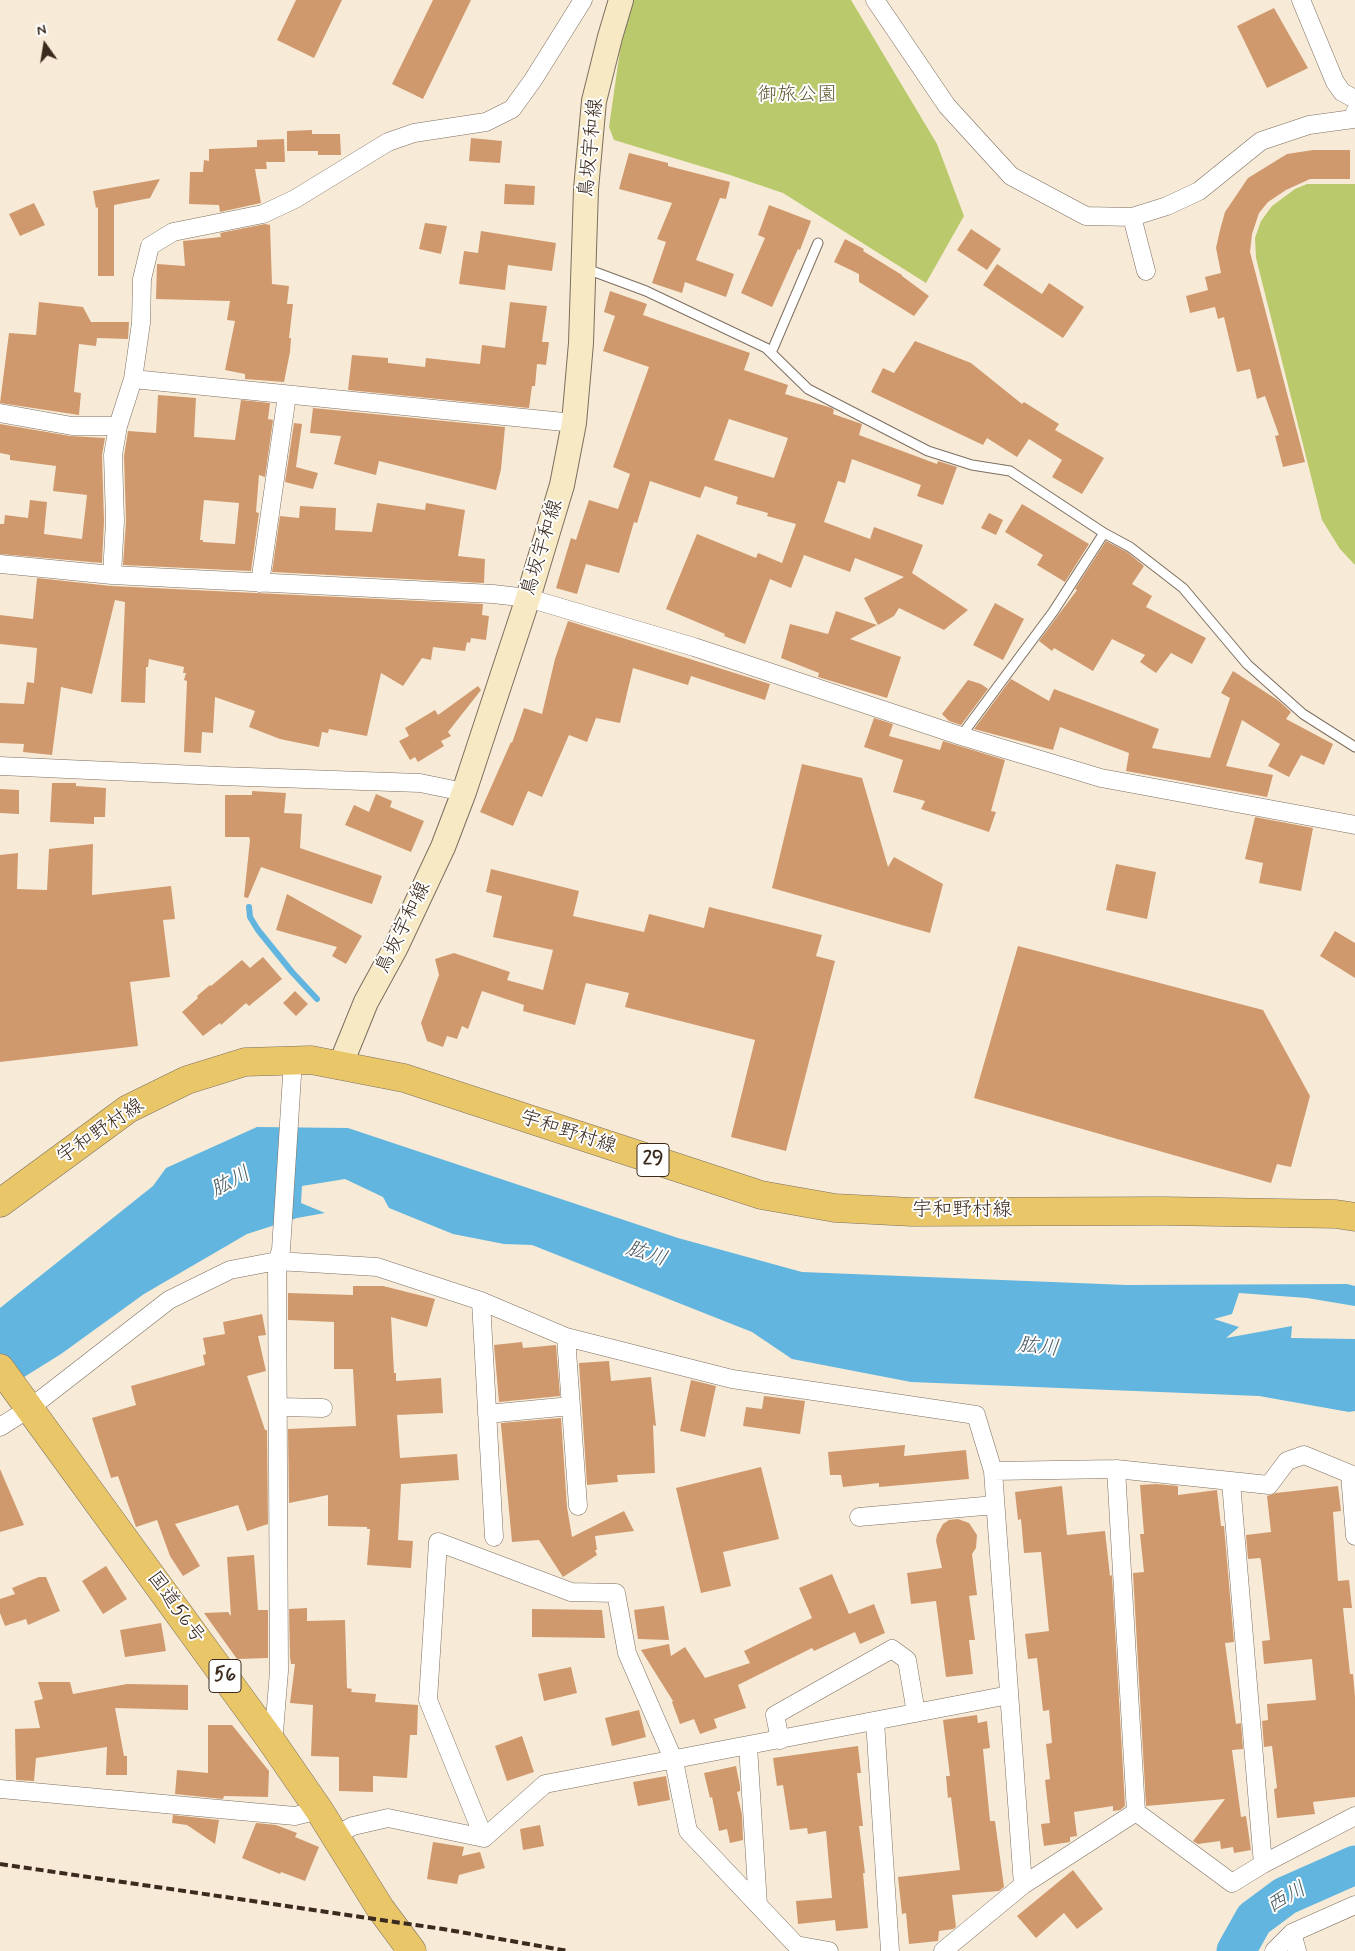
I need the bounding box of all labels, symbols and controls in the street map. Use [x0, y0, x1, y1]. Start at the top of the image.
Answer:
north arrow [20, 20, 70, 70]
text: N [35, 21, 48, 40]
park label: 御旅公園 [757, 84, 837, 108]
street label: 鳥坂宇和線 [575, 97, 609, 199]
street label: 鳥坂宇和線 [517, 497, 569, 599]
street label: 鳥坂宇和線 [371, 878, 437, 978]
street label: 宇和野村線 [53, 1094, 149, 1170]
street label: 宇和野村線 [517, 1106, 619, 1160]
road number: 29 [637, 1144, 669, 1176]
water label: 肱川 [207, 1162, 255, 1204]
street label: 宇和野村線 [912, 1199, 1012, 1223]
water label: 肱川 [622, 1237, 670, 1273]
water label: 肱川 [1016, 1333, 1060, 1363]
street label: 国道56号 [141, 1567, 209, 1649]
road number: 56 [209, 1660, 241, 1692]
water label: 西川 [1263, 1878, 1311, 1920]

